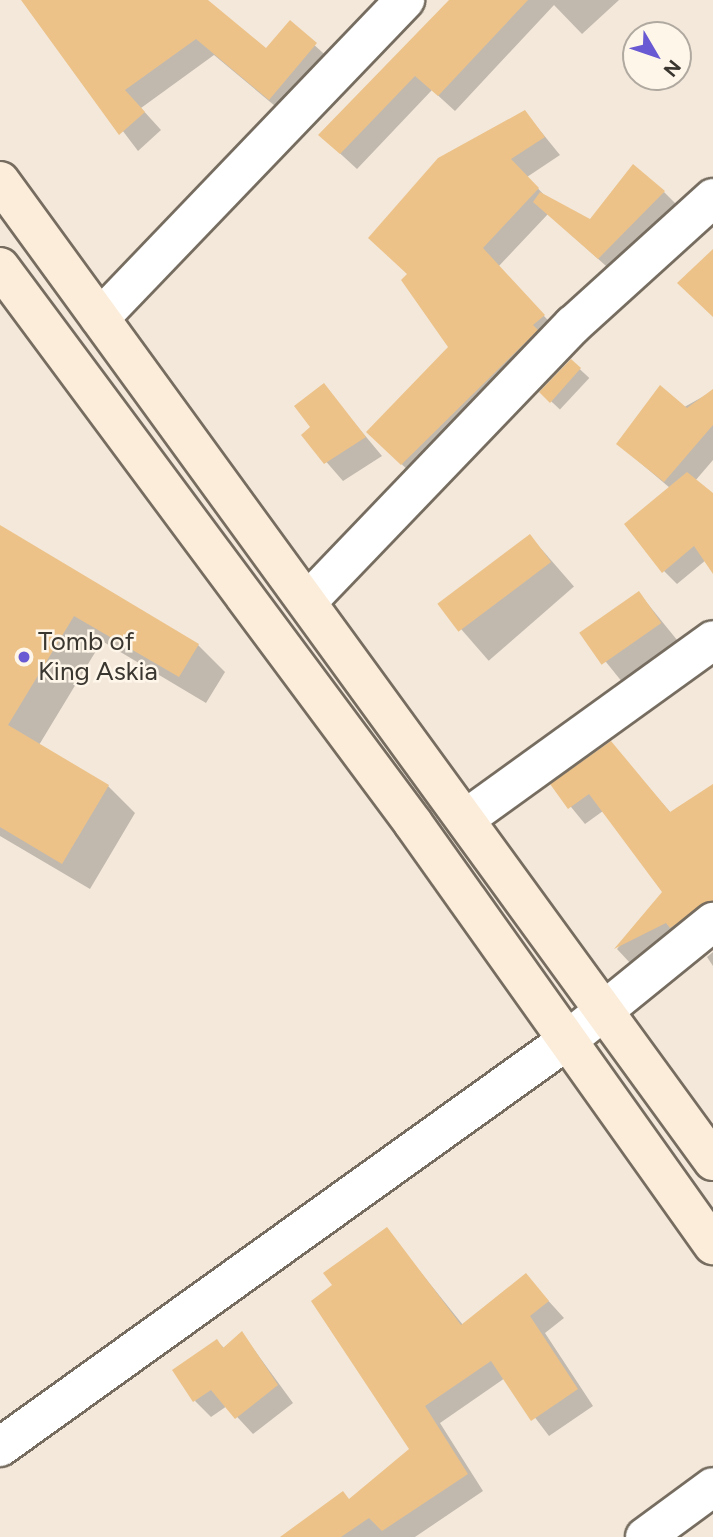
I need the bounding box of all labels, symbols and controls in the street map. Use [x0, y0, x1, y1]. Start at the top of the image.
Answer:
north arrow [622, 21, 692, 91]
text: N [659, 55, 686, 81]
place label: Tomb of King Askia [38, 626, 158, 688]
marker: Tomb of King Askia [16, 649, 32, 665]

